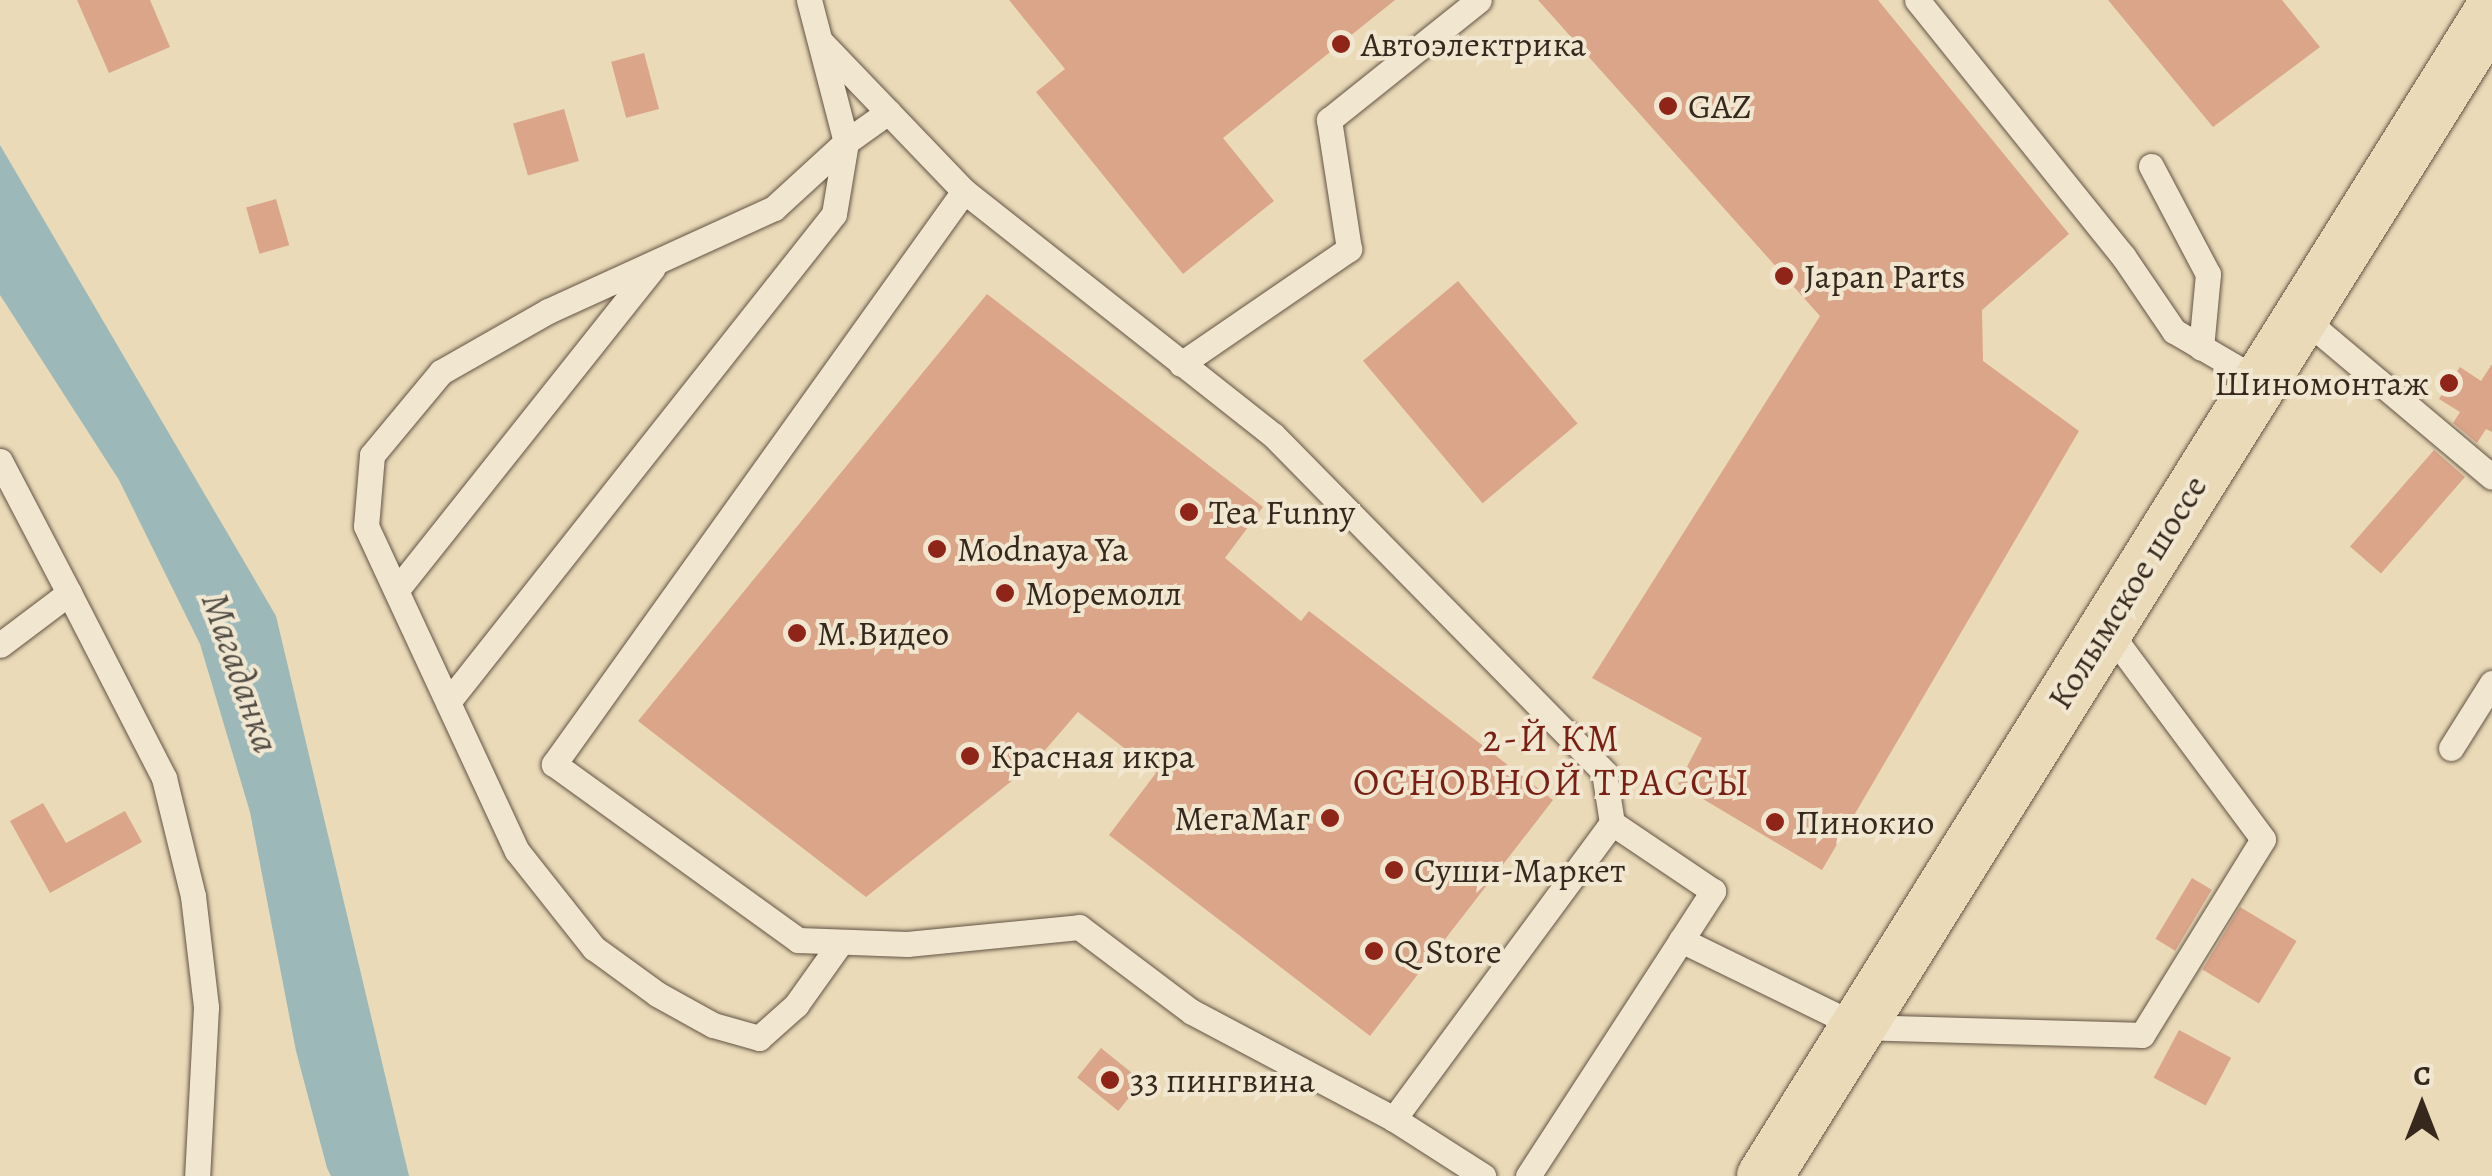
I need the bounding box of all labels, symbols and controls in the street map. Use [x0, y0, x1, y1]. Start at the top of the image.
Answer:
place label: Автоэлектрика [1361, 23, 1586, 65]
marker: Автоэлектрика [1330, 33, 1352, 55]
place label: GAZ [1688, 85, 1752, 127]
marker: GAZ [1657, 95, 1679, 117]
place label: Japan Parts [1804, 255, 1966, 297]
marker: Japan Parts [1773, 265, 1795, 287]
place label: Шиномонтаж [2214, 362, 2429, 404]
marker: Шиномонтаж [2438, 372, 2460, 394]
street label: Колымское шоссе [2038, 467, 2216, 717]
place label: Tea Funny [1209, 491, 1355, 533]
marker: Tea Funny [1178, 501, 1200, 523]
place label: Modnaya Ya [957, 528, 1128, 570]
marker: Modnaya Ya [926, 538, 948, 560]
place label: Моремолл [1025, 572, 1182, 614]
marker: Моремолл [994, 582, 1016, 604]
water label: Магаданка [191, 587, 289, 759]
place label: М.Видео [817, 612, 949, 654]
marker: М.Видео [786, 622, 808, 644]
district label: 2-Й КМ ОСНОВНОЙ ТРАССЫ [1353, 716, 1751, 806]
place label: Красная икра [990, 735, 1195, 777]
marker: Красная икра [959, 745, 981, 767]
place label: МегаМаг [1174, 797, 1310, 839]
place label: Пинокио [1795, 801, 1934, 843]
marker: МегаМаг [1319, 807, 1341, 829]
marker: Пинокио [1764, 811, 1786, 833]
place label: Суши-Маркет [1414, 849, 1626, 891]
marker: Суши-Маркет [1383, 859, 1405, 881]
place label: Q Store [1394, 930, 1502, 972]
marker: Q Store [1363, 940, 1385, 962]
north arrow [2372, 1056, 2472, 1156]
text: С [2413, 1057, 2431, 1095]
place label: 33 пингвина [1130, 1059, 1315, 1101]
marker: 33 пингвина [1099, 1069, 1121, 1091]

